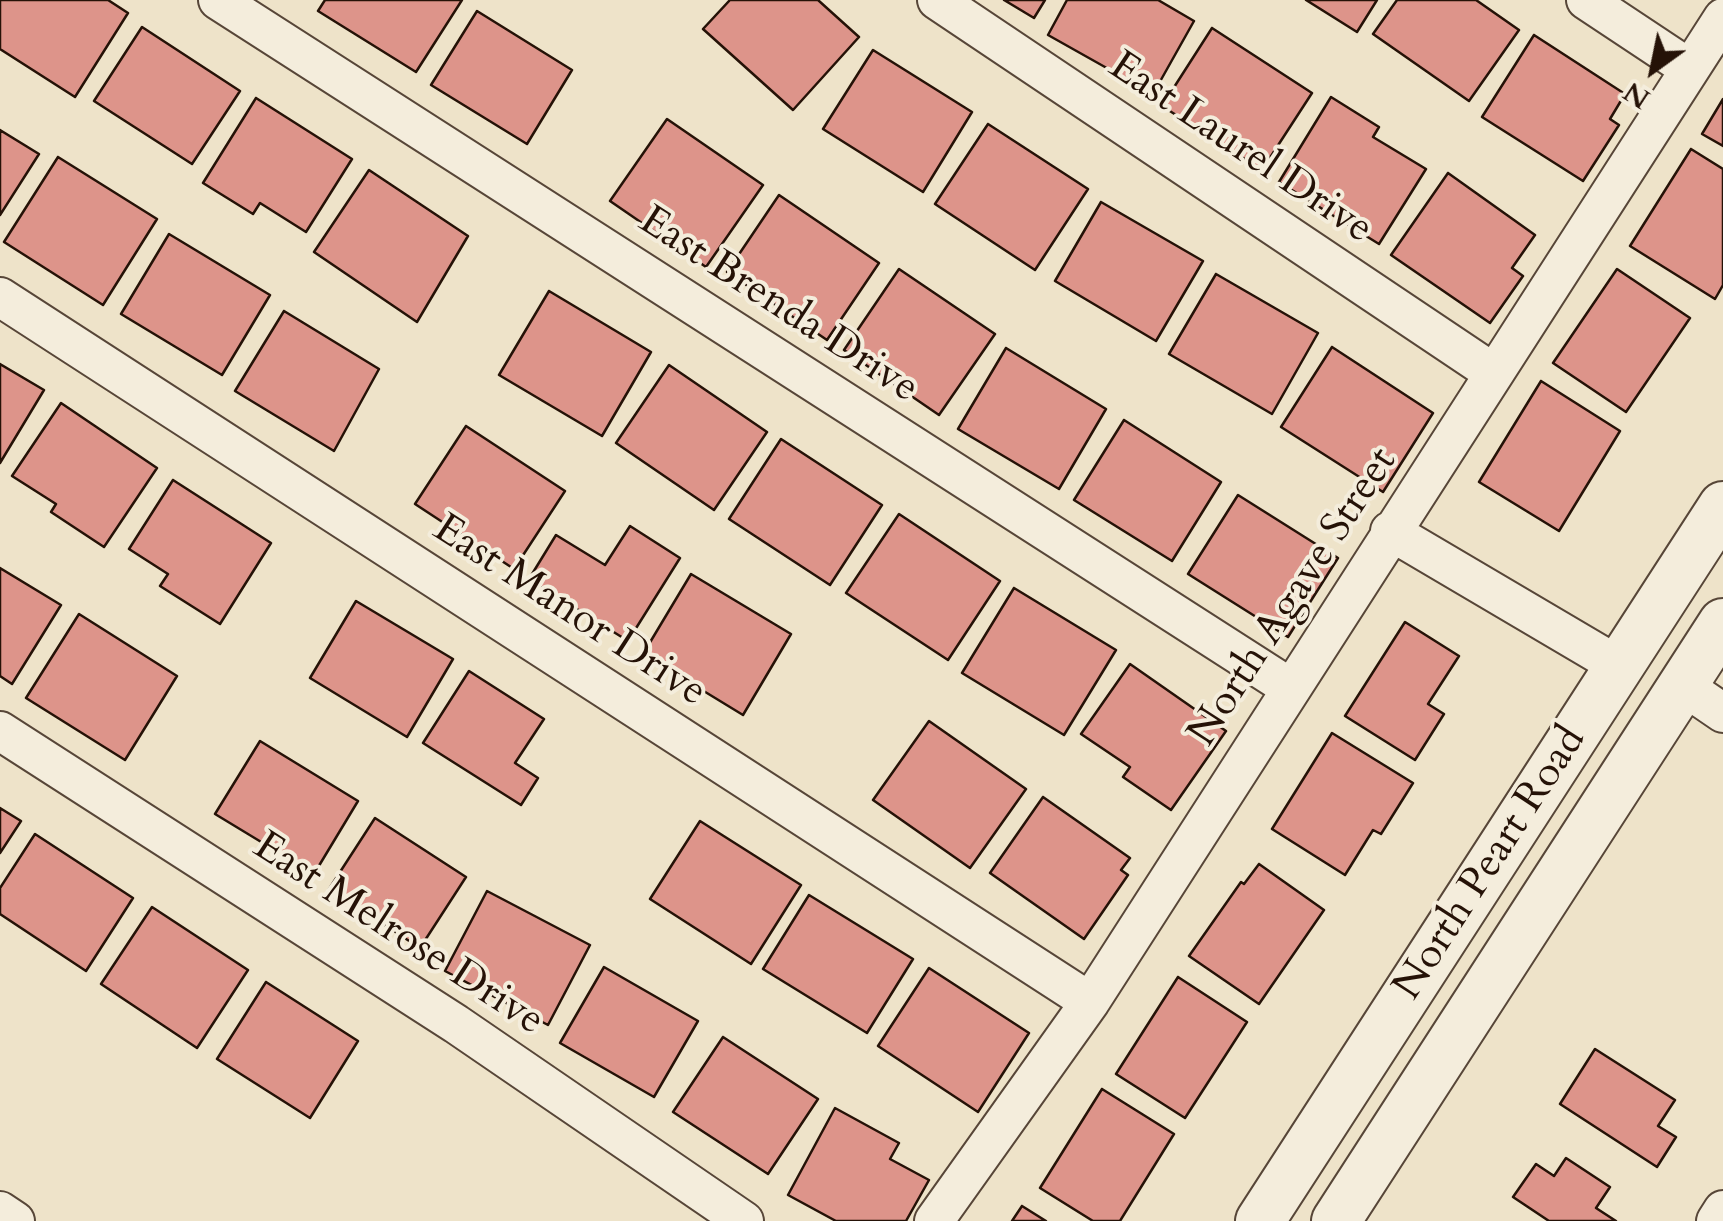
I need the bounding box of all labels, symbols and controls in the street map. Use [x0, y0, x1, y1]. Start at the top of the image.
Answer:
north arrow [1603, 20, 1703, 120]
street label: East Laurel Drive [1099, 42, 1381, 256]
text: N [1616, 73, 1657, 118]
street label: East Brenda Drive [629, 197, 927, 415]
street label: North Agave Street [1179, 439, 1409, 757]
street label: East Manor Drive [423, 505, 715, 719]
street label: North Peart Road [1384, 718, 1598, 1010]
street label: East Melrose Drive [243, 822, 553, 1048]

